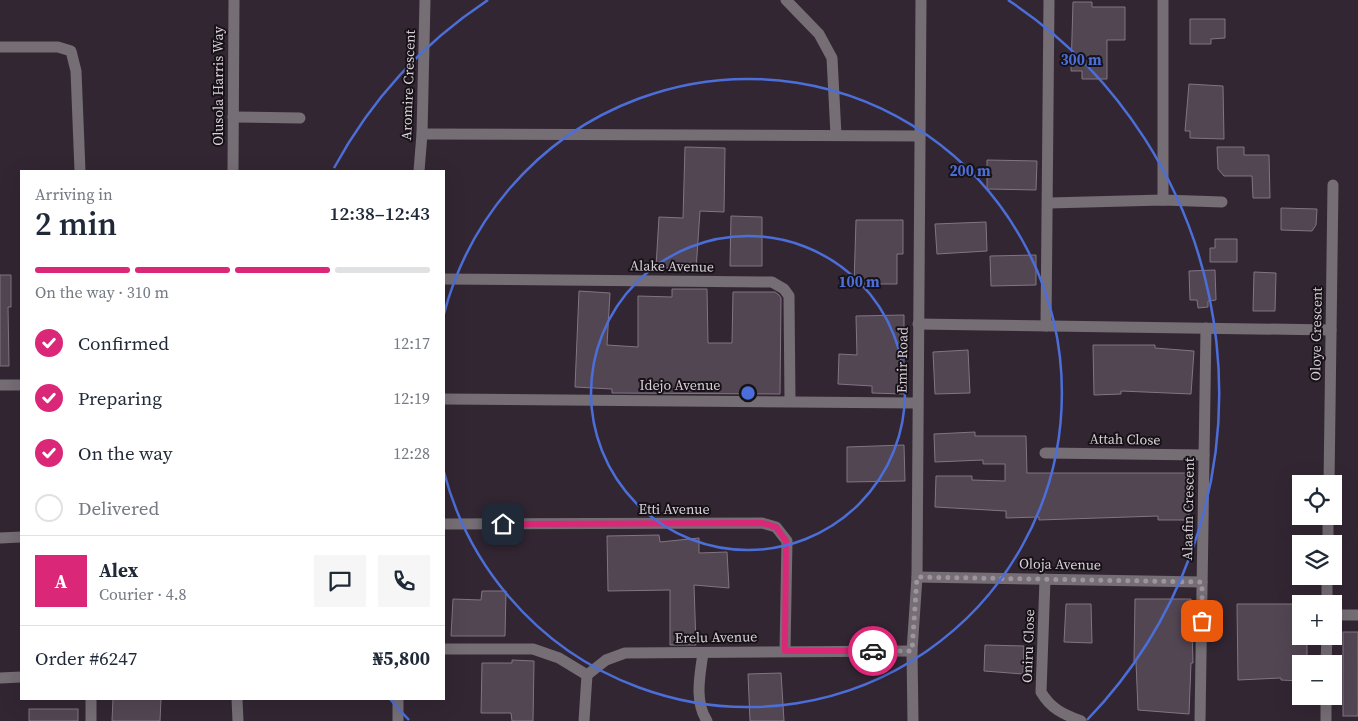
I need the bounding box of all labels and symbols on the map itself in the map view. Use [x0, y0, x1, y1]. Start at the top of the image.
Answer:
street label: Olusola Harris Way [208, 25, 228, 146]
street label: Aromire Crescent [396, 29, 420, 141]
text: 300 m [1060, 49, 1102, 70]
text: 200 m [949, 160, 991, 181]
street label: Alake Avenue [630, 255, 714, 277]
text: 100 m [838, 271, 880, 292]
street label: Oloye Crescent [1305, 287, 1327, 381]
street label: Emir Road [891, 327, 913, 393]
street label: Idejo Avenue [640, 375, 720, 395]
centre of rings [739, 384, 757, 402]
street label: Attah Close [1089, 428, 1161, 450]
street label: Alaafin Crescent [1177, 457, 1199, 560]
street label: Etti Avenue [638, 499, 710, 519]
pin [482, 503, 524, 545]
street label: Oloja Avenue [1019, 553, 1101, 575]
pin [1181, 600, 1223, 642]
street label: Oniru Close [1017, 609, 1039, 683]
street label: Erelu Avenue [675, 626, 757, 648]
courier [848, 626, 898, 676]

